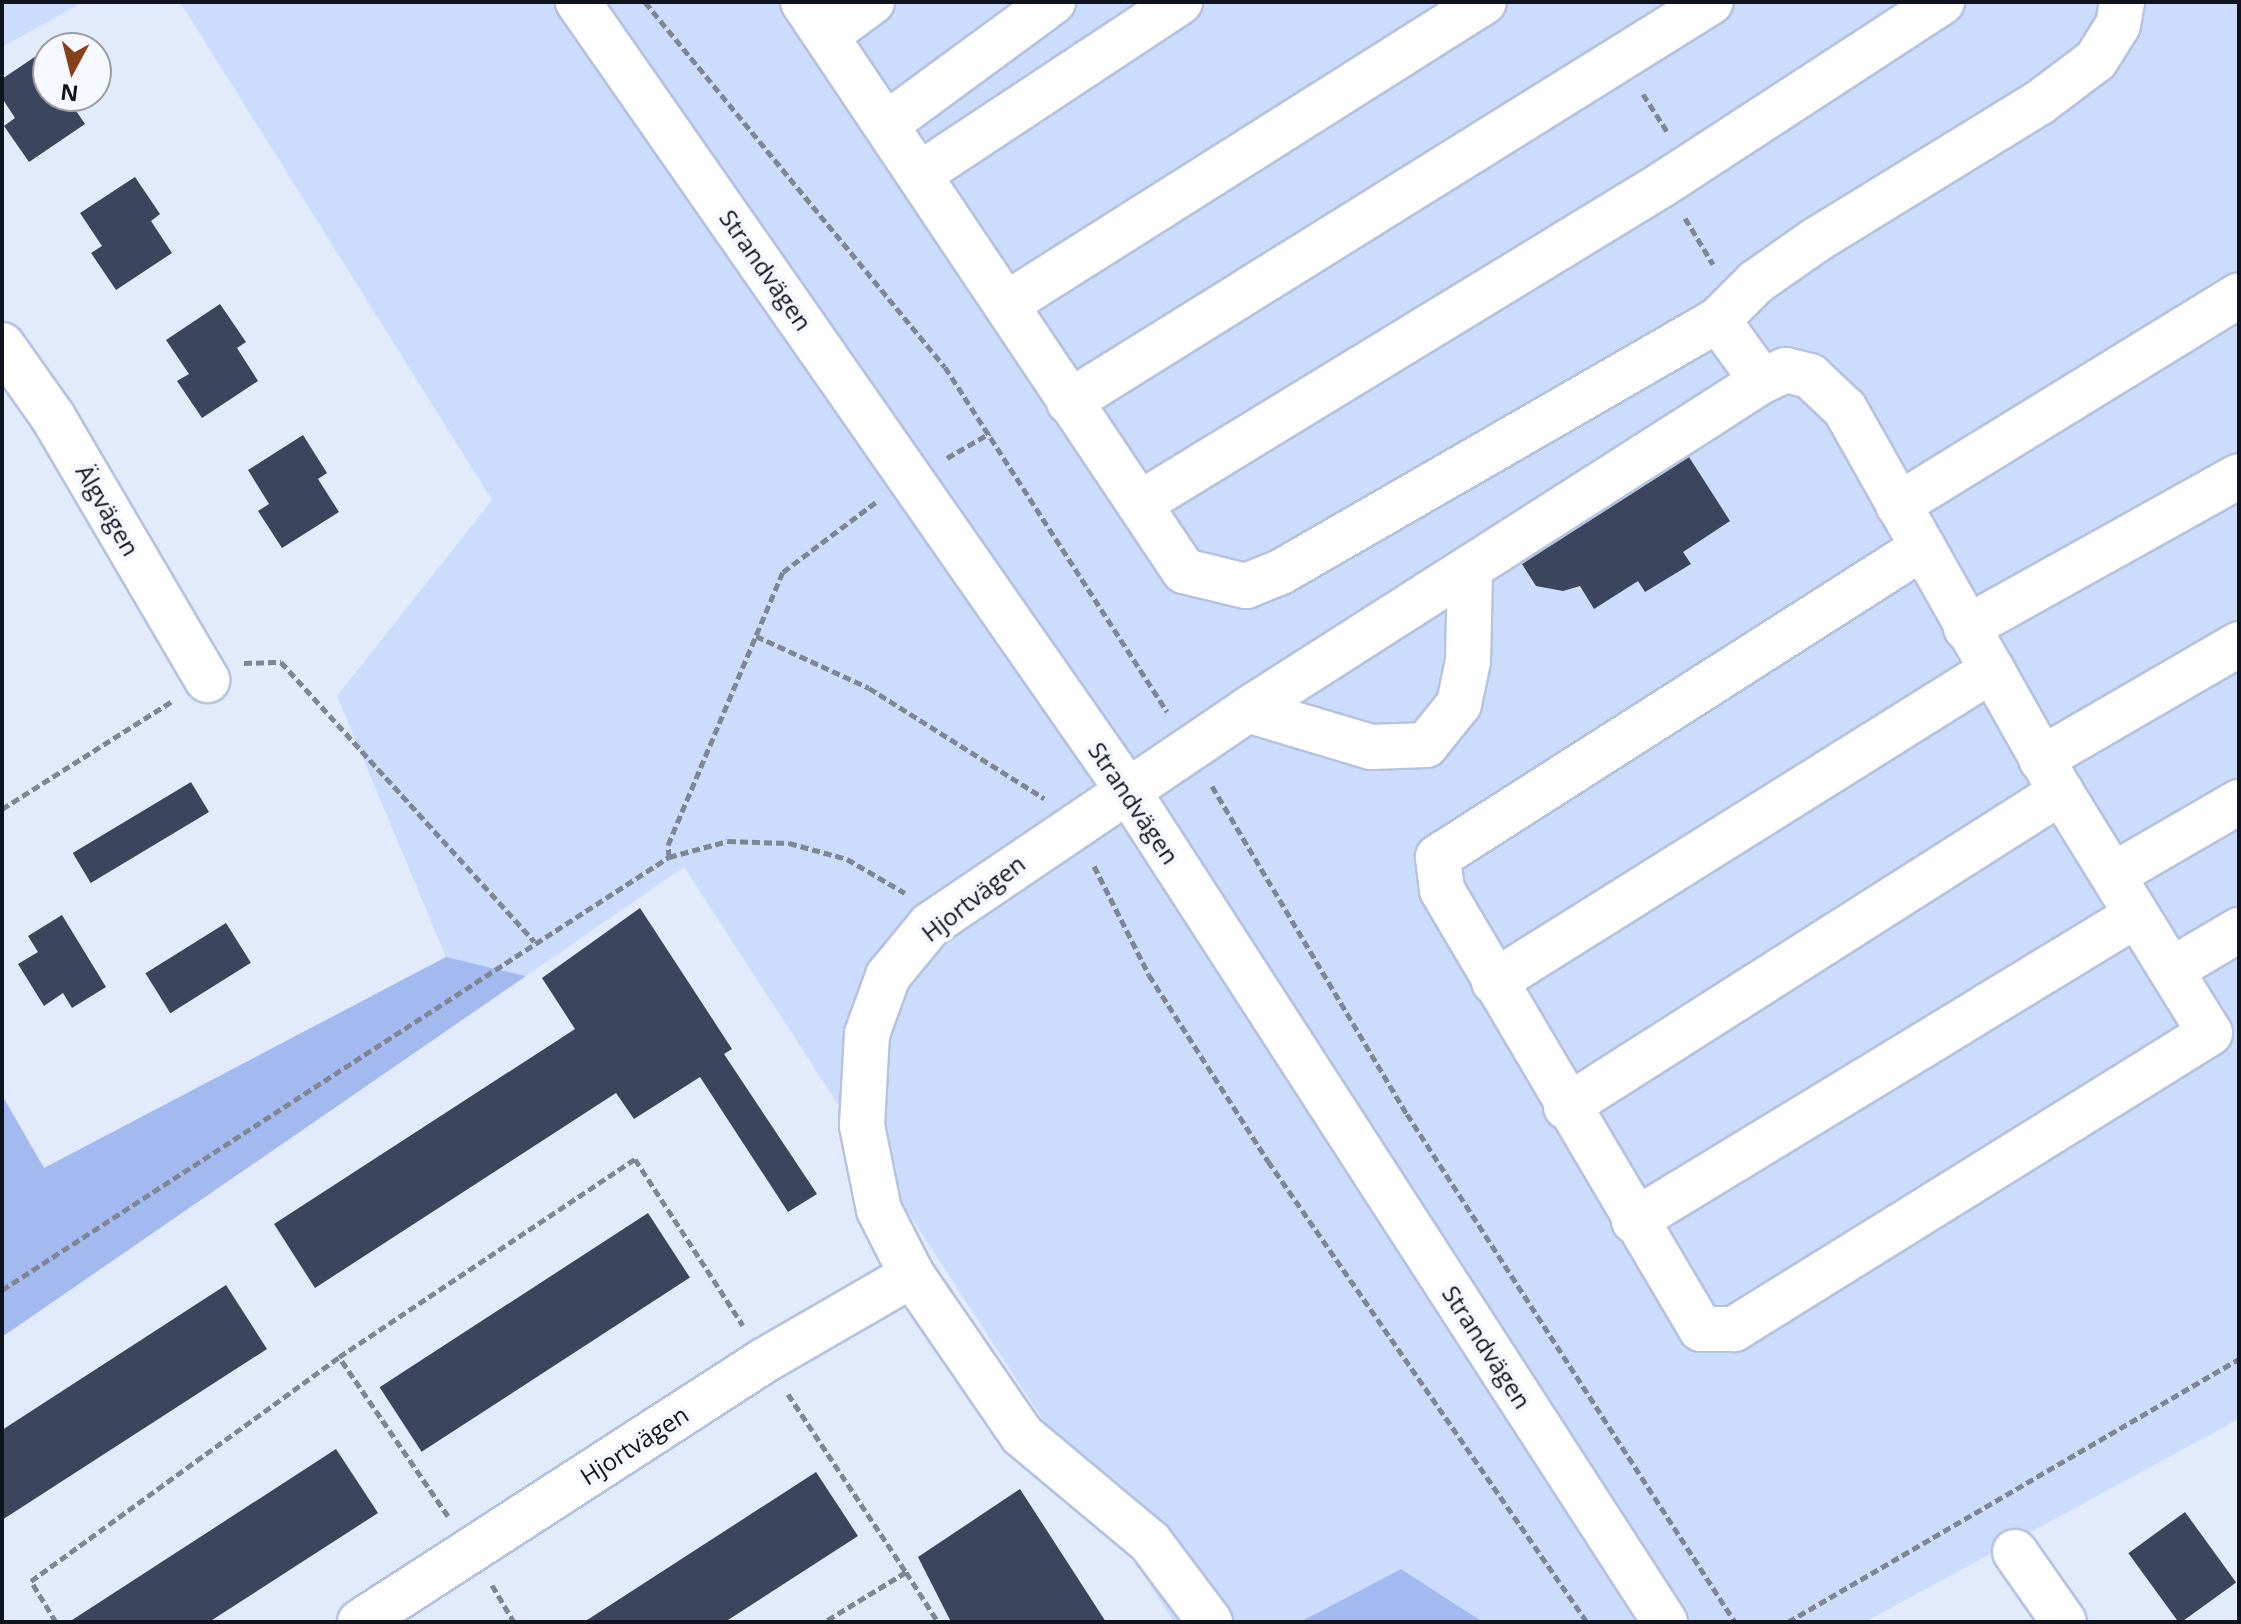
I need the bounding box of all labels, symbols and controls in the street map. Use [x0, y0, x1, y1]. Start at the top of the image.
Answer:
north arrow [32, 32, 112, 112]
text: N [59, 78, 80, 110]
street label: Strandvägen [714, 204, 818, 336]
street label: Älgvägen [70, 459, 146, 561]
street label: Strandvägen [1083, 737, 1185, 869]
street label: Hjortvägen [916, 849, 1030, 947]
street label: Strandvägen [1437, 1280, 1537, 1414]
street label: Hjortvägen [575, 1399, 693, 1491]

